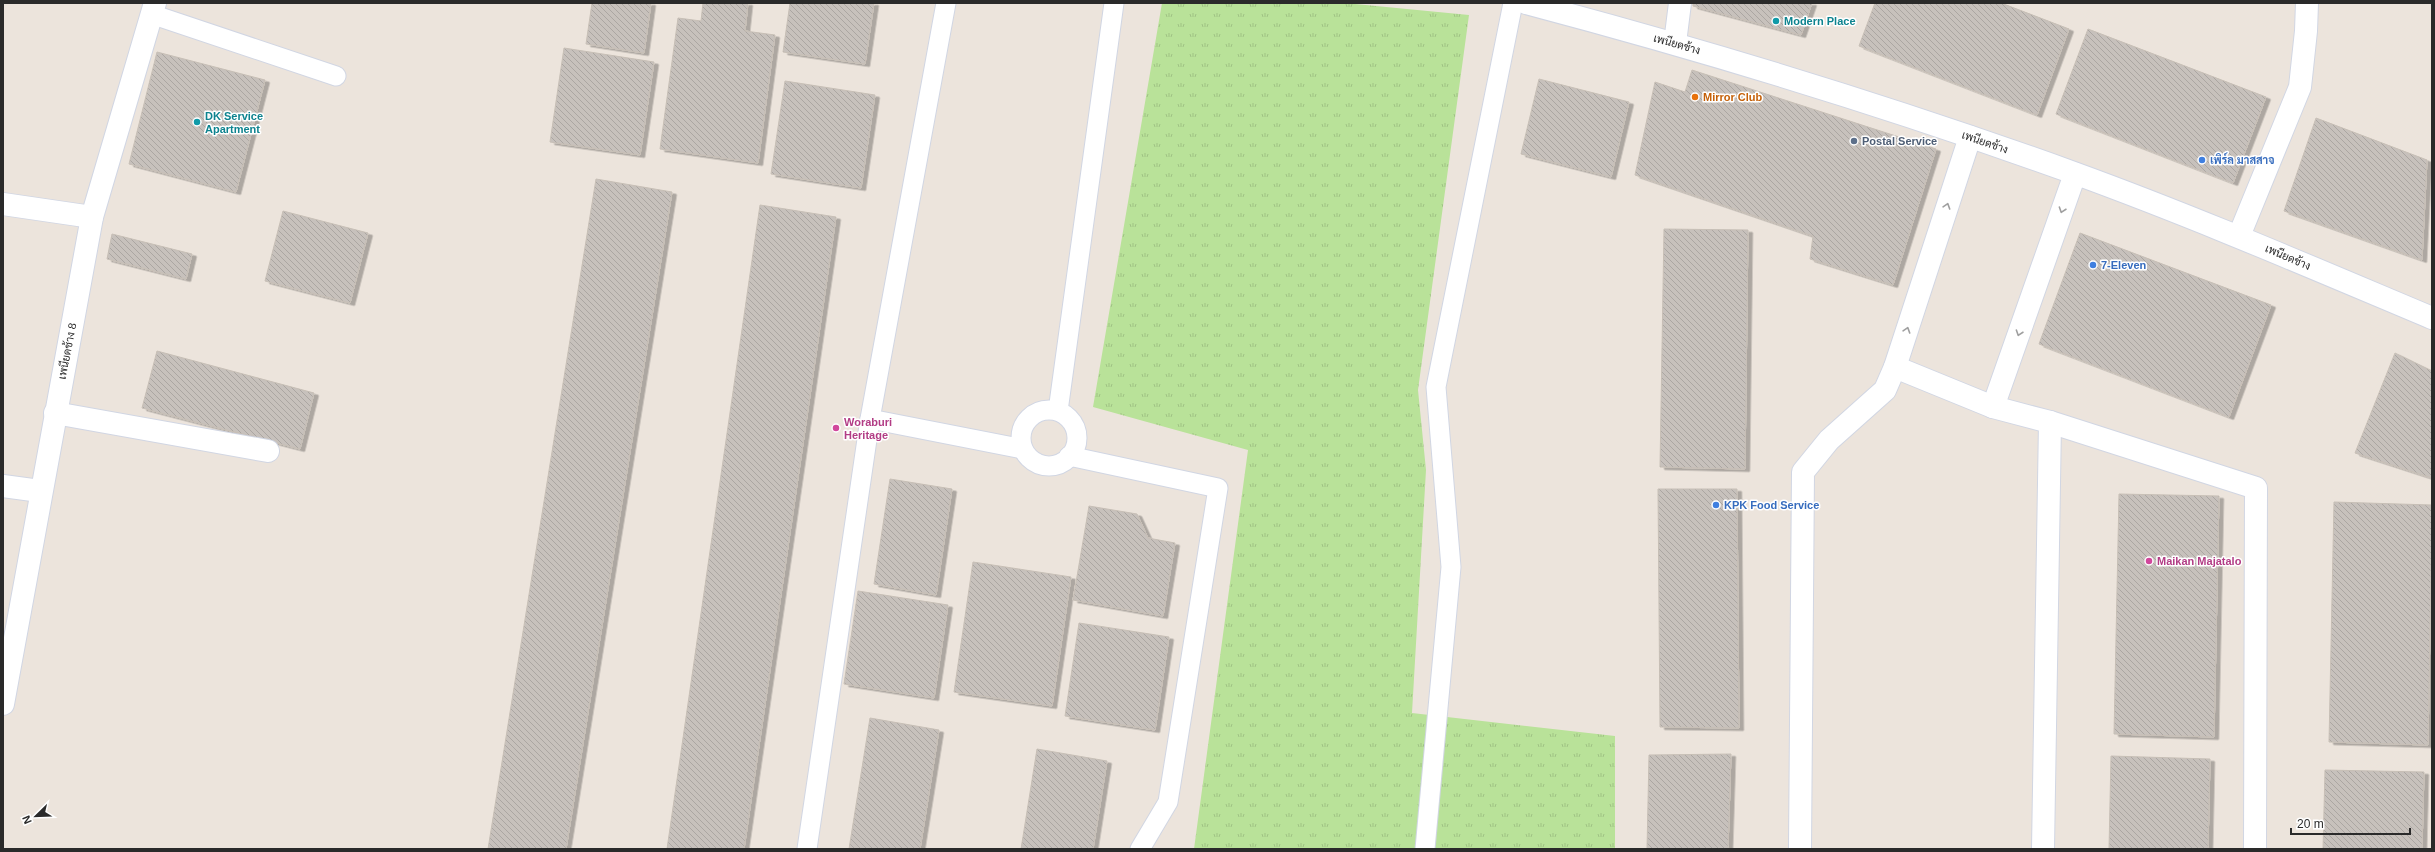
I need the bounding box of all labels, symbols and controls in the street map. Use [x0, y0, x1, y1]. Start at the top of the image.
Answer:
place label: Modern Place [1784, 15, 1856, 27]
marker: Modern Place [1771, 16, 1781, 26]
street label: เพนียดช้าง [1652, 30, 1702, 56]
place label: Mirror Club [1703, 91, 1763, 103]
marker: Mirror Club [1690, 92, 1700, 102]
place label: DK Service Apartment [205, 110, 263, 135]
marker: DK Service Apartment [192, 117, 202, 127]
street label: เพนียดช้าง [1960, 127, 2010, 156]
place label: Postal Service [1862, 135, 1937, 147]
marker: Postal Service [1849, 136, 1859, 146]
place label: เพิร์ล มาสสาจ [2210, 152, 2274, 166]
marker: เพิร์ล มาสสาจ [2197, 155, 2207, 165]
one-way arrow [1942, 203, 1951, 210]
one-way arrow [2059, 207, 2067, 214]
street label: เพนียดช้าง [2263, 240, 2313, 272]
place label: 7-Eleven [2101, 259, 2147, 271]
marker: 7-Eleven [2088, 260, 2098, 270]
street label: เพนียดช้าง 8 [54, 321, 78, 380]
one-way arrow [1902, 327, 1911, 334]
one-way arrow [2016, 329, 2024, 336]
place label: Woraburi Heritage [844, 416, 892, 441]
marker: Woraburi Heritage [831, 423, 841, 433]
place label: KPK Food Service [1724, 499, 1819, 511]
marker: KPK Food Service [1711, 500, 1721, 510]
place label: Maikan Majatalo [2157, 555, 2242, 567]
marker: Maikan Majatalo [2144, 556, 2154, 566]
north arrow [16, 796, 56, 836]
scale bar [2291, 810, 2410, 836]
text: N [20, 814, 34, 826]
text: 20 m [2297, 817, 2324, 831]

